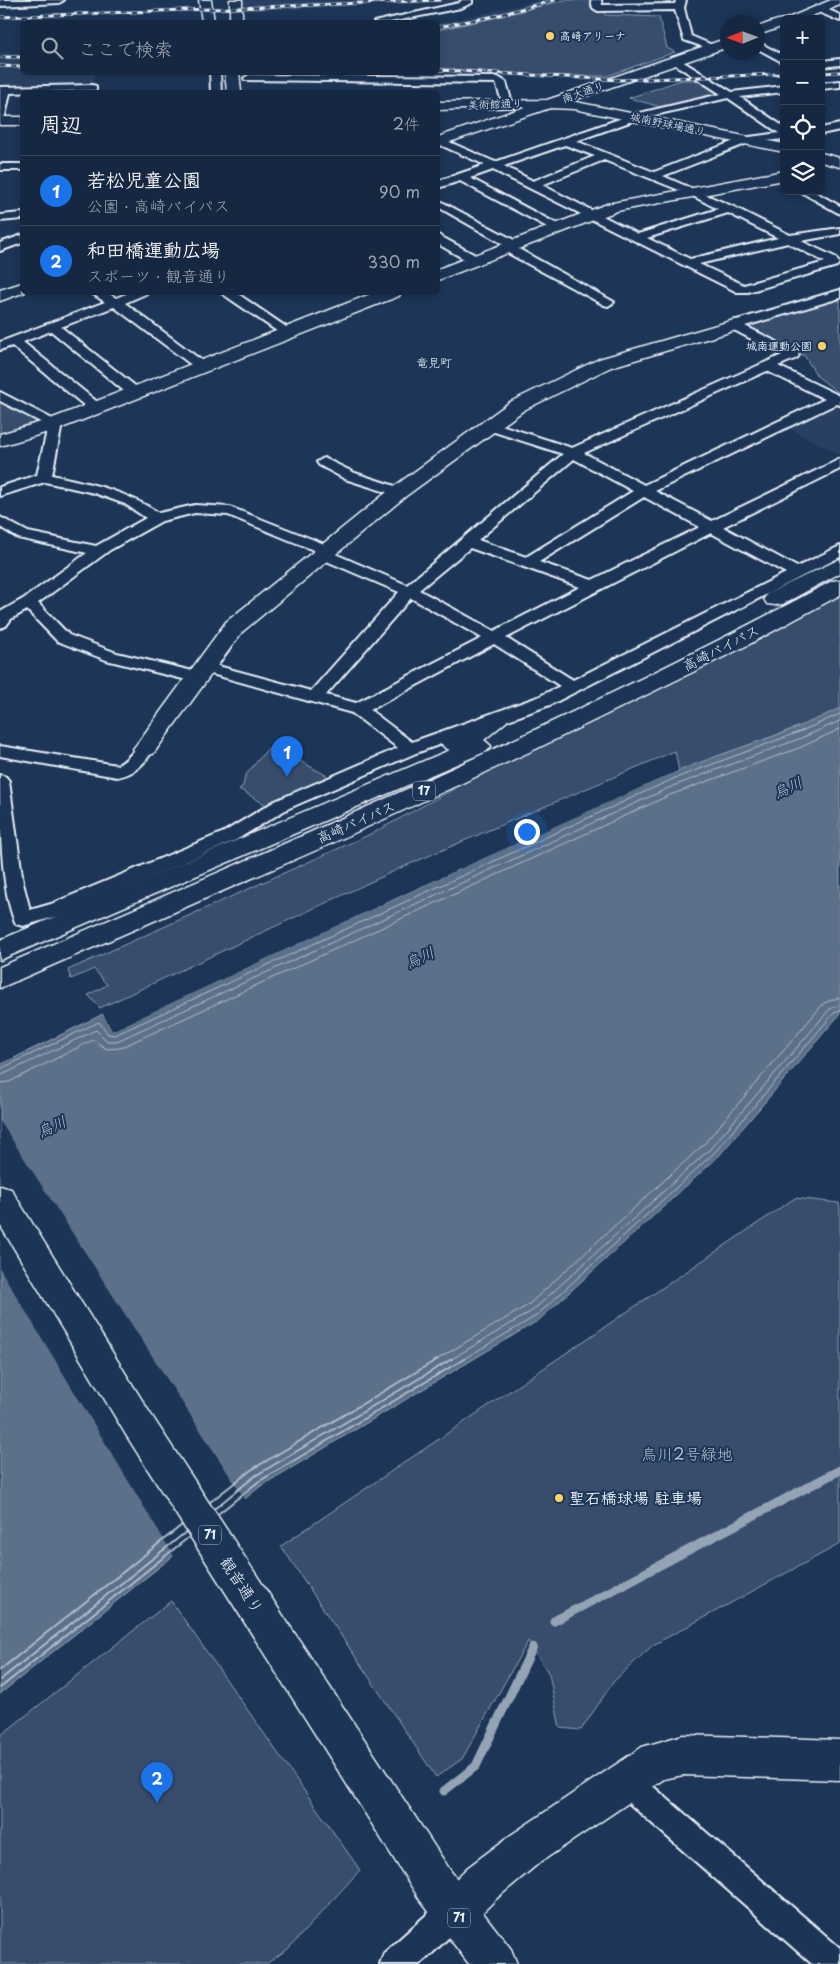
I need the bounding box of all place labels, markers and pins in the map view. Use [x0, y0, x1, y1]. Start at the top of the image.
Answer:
place label: 高崎アリーナ [560, 27, 626, 44]
marker: 高崎アリーナ [544, 30, 556, 42]
place label: 城南運動公園 [746, 337, 812, 354]
marker: 城南運動公園 [816, 340, 828, 352]
pin: 1 [271, 736, 303, 777]
place label: 聖石橋球場 駐車場 [569, 1485, 702, 1509]
marker: 聖石橋球場 駐車場 [553, 1492, 565, 1504]
pin: 2 [141, 1762, 173, 1803]

